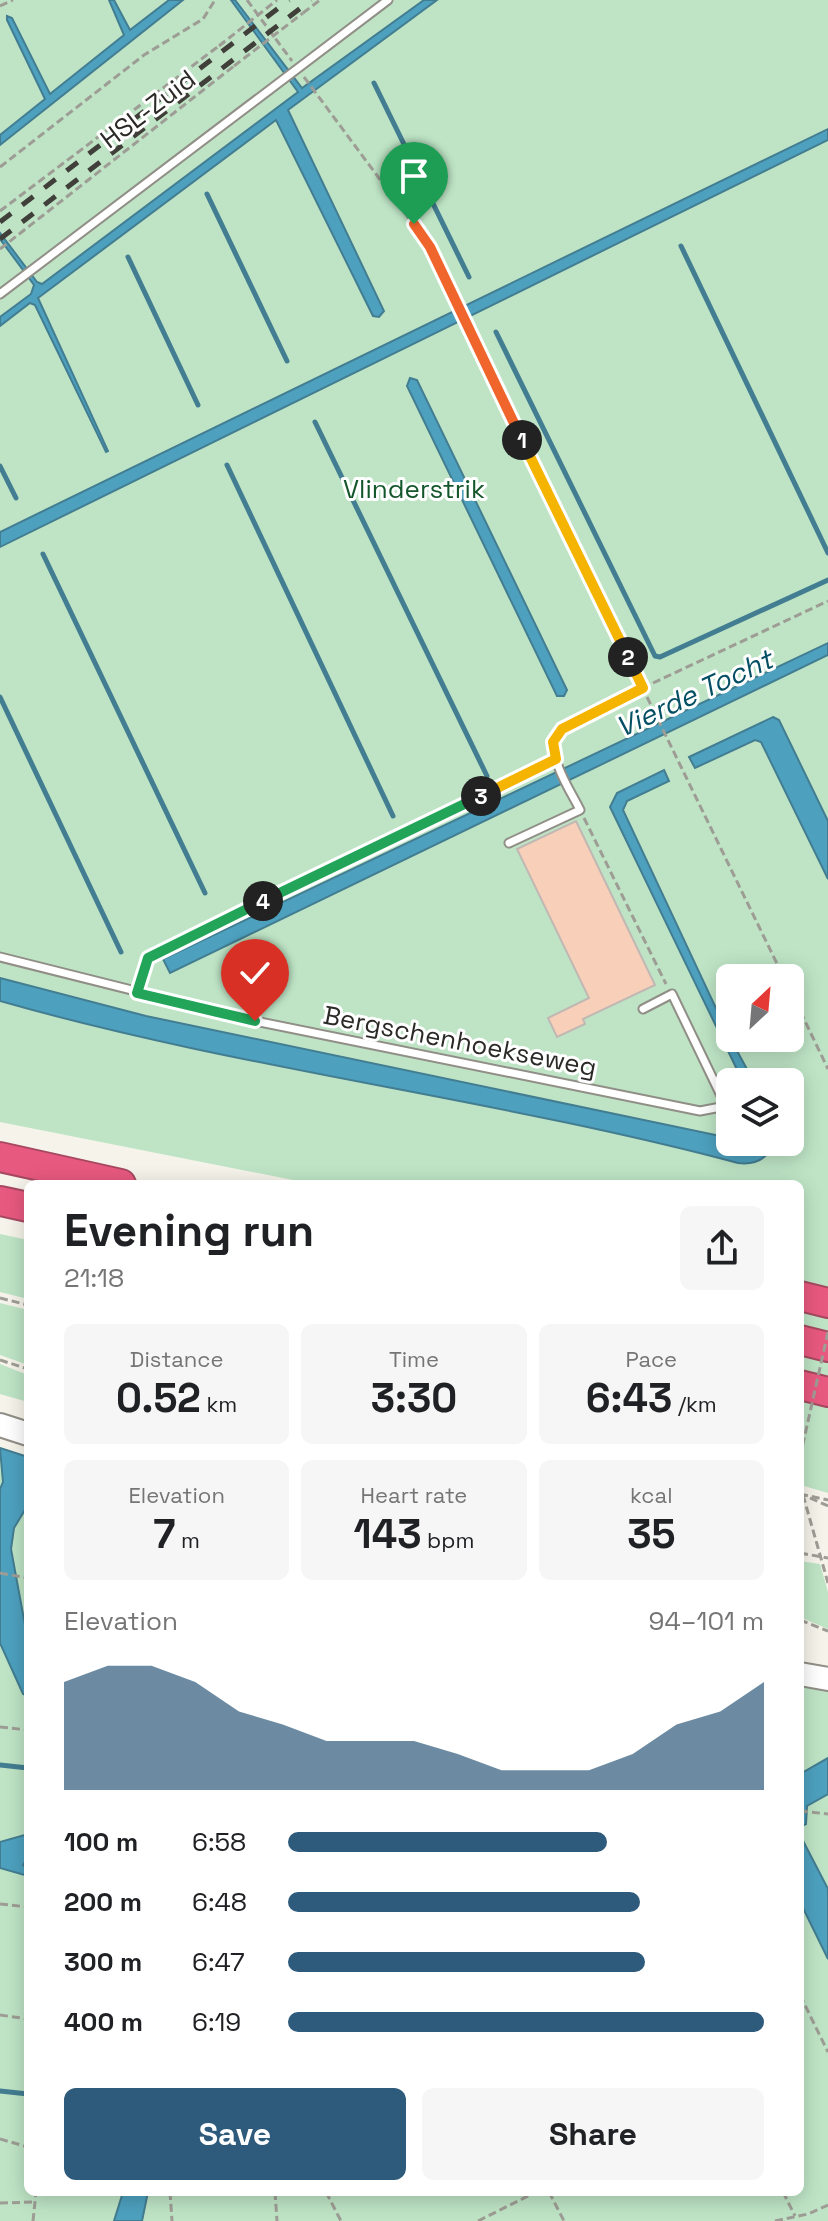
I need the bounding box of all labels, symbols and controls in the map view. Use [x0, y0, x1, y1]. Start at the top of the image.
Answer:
street label: HSL-Zuid [93, 62, 203, 156]
pin [380, 142, 448, 224]
icon: arrive [392, 154, 436, 198]
pin: 1 [502, 420, 542, 460]
text: 1 [517, 426, 527, 454]
park label: Vlinderstrik [343, 472, 485, 506]
pin: 2 [608, 637, 648, 677]
water label: Vierde Tocht [610, 640, 781, 745]
text: 2 [621, 643, 635, 671]
pin: 3 [461, 776, 501, 816]
text: 3 [474, 782, 488, 810]
pin: 4 [243, 881, 283, 921]
text: 4 [256, 887, 270, 915]
pin [221, 939, 289, 1021]
icon: check [233, 951, 277, 995]
north arrow [716, 964, 804, 1052]
map controls [716, 964, 804, 1156]
street label: Bergschenhoekseweg [320, 998, 600, 1084]
button: layers [716, 1068, 804, 1156]
text: Evening run [64, 1203, 314, 1259]
button: share [680, 1206, 764, 1290]
text: 21:18 [64, 1261, 124, 1295]
text: Distance [130, 1345, 224, 1373]
text: Time [389, 1345, 439, 1373]
text: Pace [626, 1345, 677, 1373]
text: 0.52 [116, 1373, 201, 1424]
text: 3:30 [371, 1373, 457, 1424]
text: 6:43 [586, 1373, 672, 1424]
text: km [201, 1390, 237, 1418]
text: /km [672, 1390, 717, 1418]
text: Elevation [128, 1481, 225, 1509]
text: Heart rate [361, 1481, 467, 1509]
text: kcal [630, 1481, 673, 1509]
text: 7 [153, 1509, 175, 1560]
text: 143 [354, 1509, 421, 1560]
text: 35 [627, 1509, 675, 1560]
text: m [175, 1526, 200, 1554]
text: bpm [421, 1526, 474, 1554]
text: Elevation [64, 1604, 178, 1638]
text: 94–101 m [649, 1604, 764, 1638]
text: 100 m [64, 1825, 138, 1859]
text: 6:58 [192, 1825, 246, 1859]
text: 200 m [64, 1885, 142, 1919]
text: 6:48 [192, 1885, 247, 1919]
text: 300 m [64, 1945, 142, 1979]
text: 6:47 [192, 1945, 245, 1979]
text: 400 m [64, 2005, 143, 2039]
text: 6:19 [192, 2005, 241, 2039]
button: Save [64, 2088, 406, 2180]
button: Share [422, 2088, 764, 2180]

